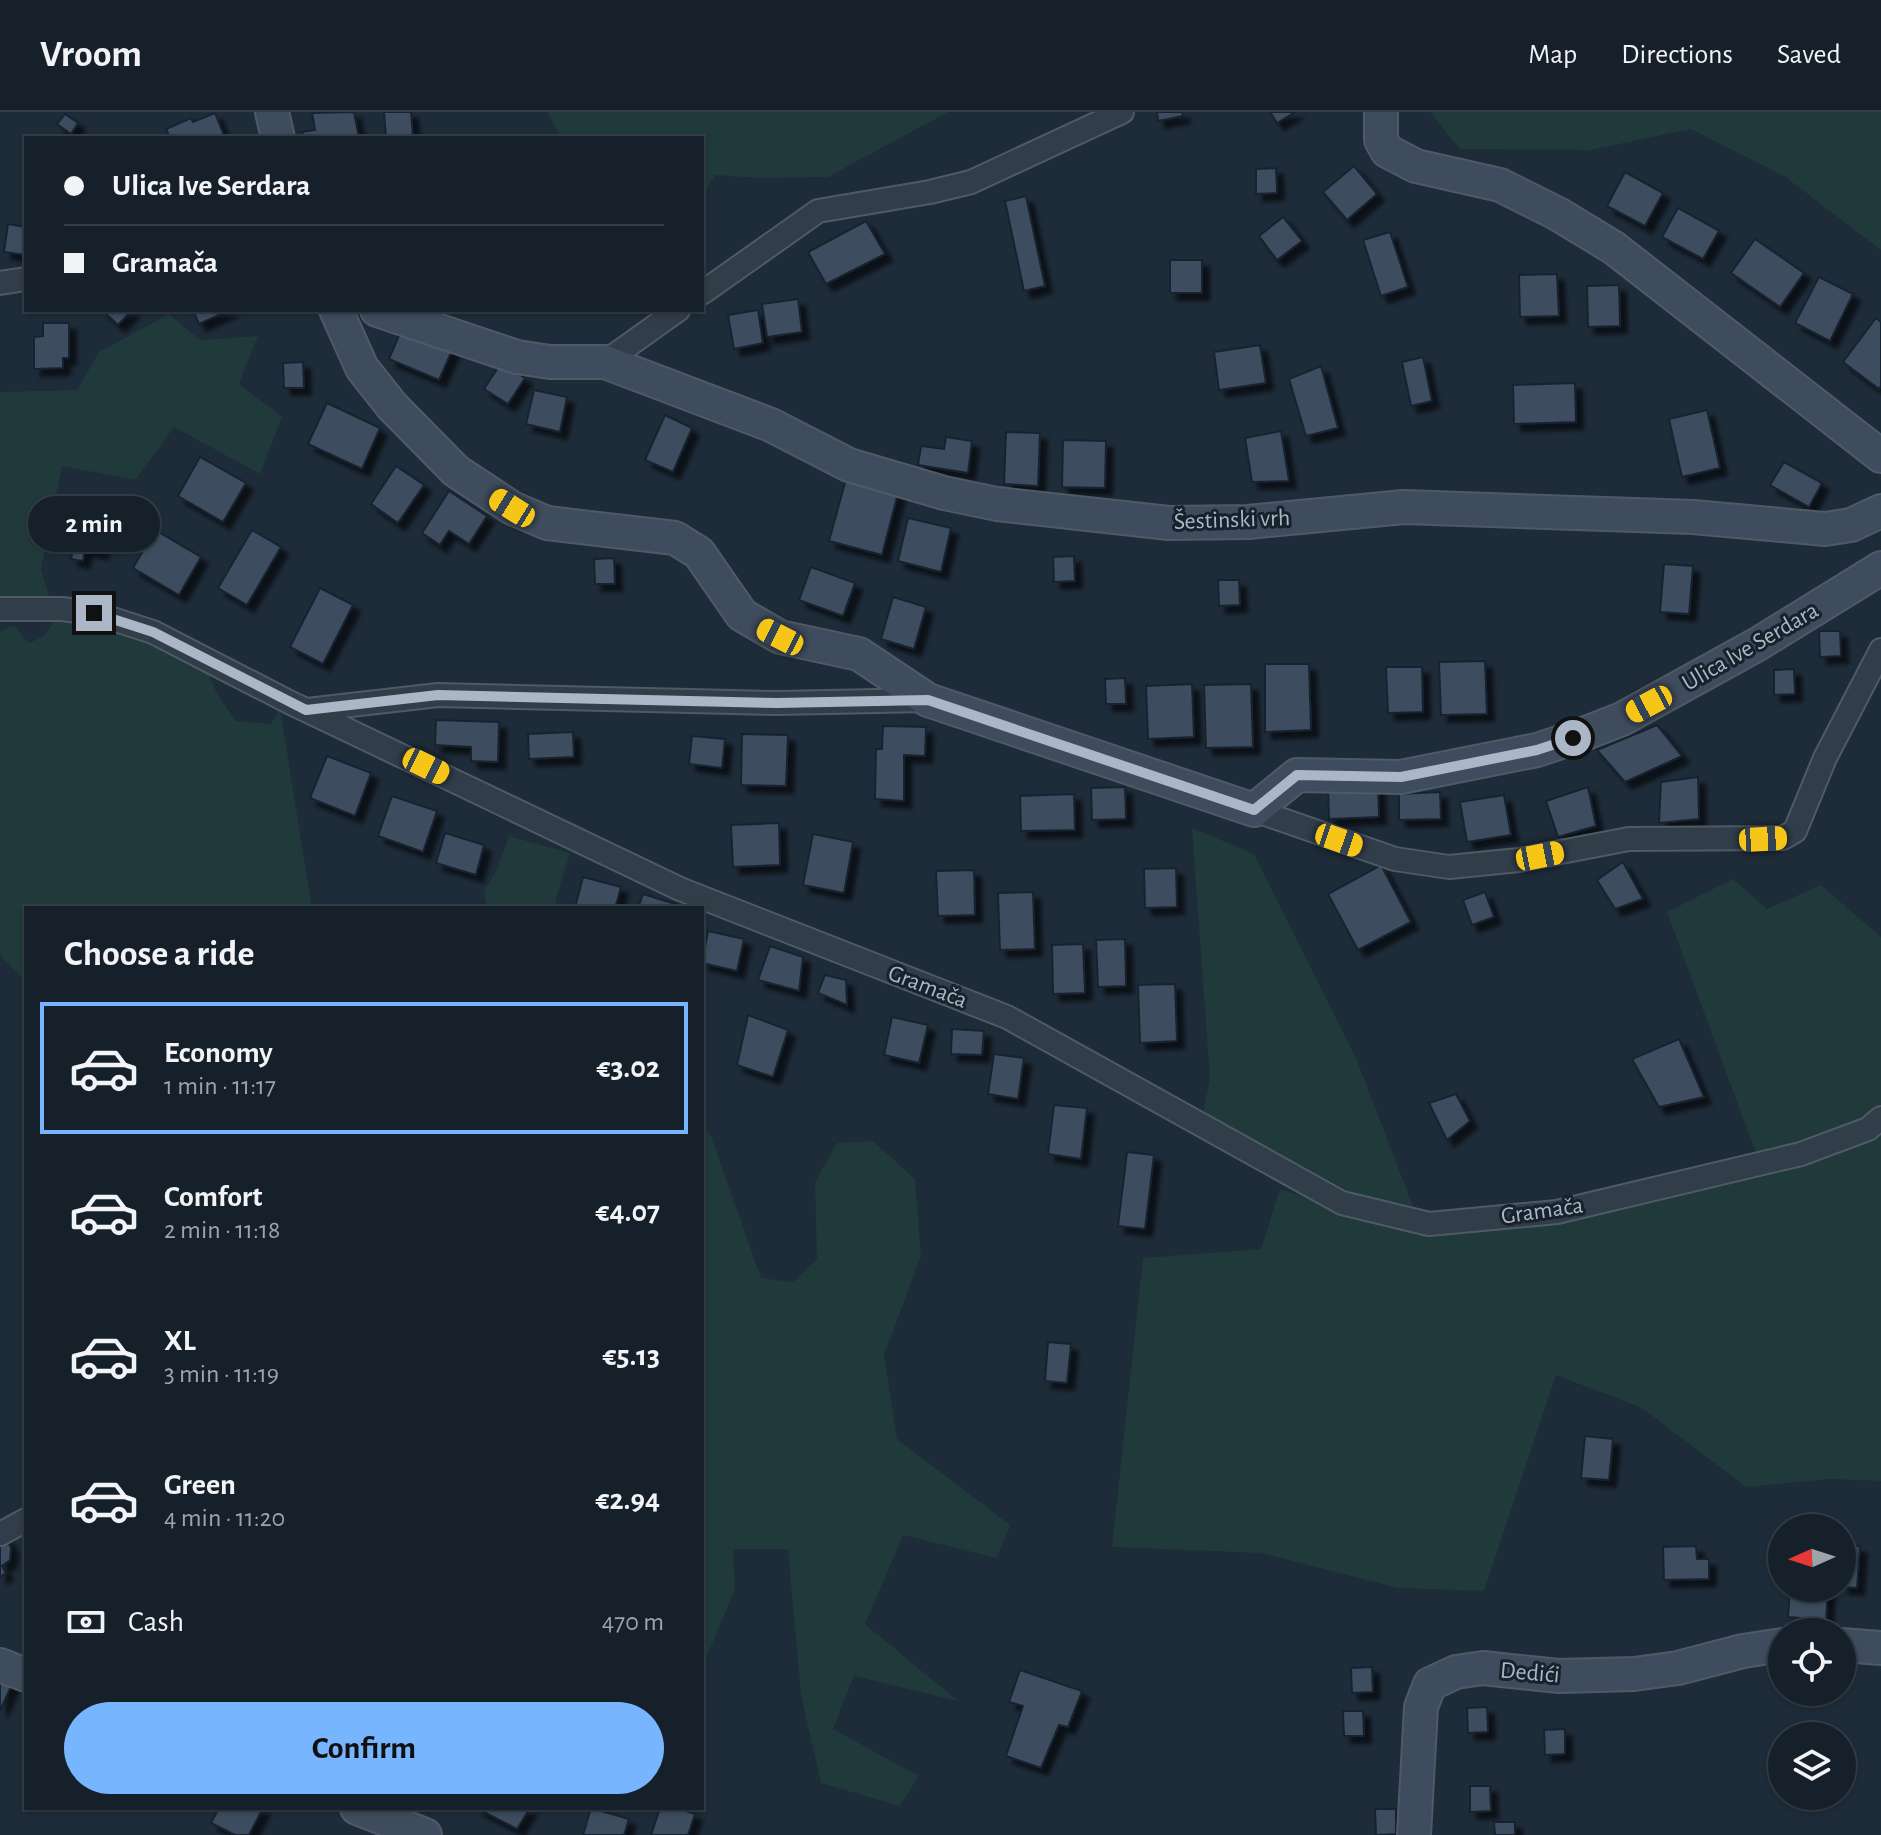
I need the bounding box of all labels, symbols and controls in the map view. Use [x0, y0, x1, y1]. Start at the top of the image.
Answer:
text: Vroom [40, 36, 142, 74]
text: Map [1528, 41, 1577, 69]
text: Directions [1621, 41, 1733, 69]
text: Saved [1777, 41, 1841, 69]
text: Ulica Ive Serdara [112, 171, 310, 201]
text: Gramača [112, 248, 218, 278]
car [485, 485, 539, 531]
callout: 2 min [28, 497, 160, 553]
street label: Šestinski vrh [1173, 505, 1291, 534]
text: 2 min [65, 511, 123, 537]
route end [76, 595, 112, 631]
street label: Ulica Ive Serdara [1678, 598, 1823, 695]
car [753, 615, 807, 659]
car [1622, 682, 1676, 726]
route start [1555, 720, 1591, 756]
car [399, 745, 453, 787]
car [1312, 821, 1366, 859]
car [1738, 826, 1788, 852]
car [1514, 840, 1566, 872]
text: Choose a ride [64, 936, 254, 972]
street label: Gramača [885, 961, 971, 1013]
icon: car [68, 1032, 140, 1104]
text: Economy [164, 1038, 273, 1068]
text: €3.02 [596, 1053, 660, 1083]
text: 1 min · 11:17 [164, 1073, 276, 1099]
icon: car [68, 1176, 140, 1248]
text: Comfort [164, 1182, 263, 1212]
street label: Gramača [1500, 1193, 1585, 1229]
text: €4.07 [595, 1197, 660, 1227]
text: 2 min · 11:18 [164, 1217, 280, 1243]
icon: car [68, 1320, 140, 1392]
text: XL [164, 1326, 196, 1356]
text: €5.13 [602, 1341, 660, 1371]
text: 3 min · 11:19 [164, 1361, 279, 1387]
icon: car [68, 1464, 140, 1536]
text: Green [164, 1470, 236, 1500]
text: €2.94 [595, 1485, 660, 1515]
text: 4 min · 11:20 [164, 1505, 285, 1531]
north arrow [1768, 1514, 1856, 1602]
map controls [1768, 1514, 1856, 1810]
icon: cash [64, 1600, 108, 1644]
text: Cash [128, 1607, 184, 1637]
text: 470 m [602, 1609, 664, 1635]
button: locate [1768, 1618, 1856, 1706]
street label: Dedići [1499, 1658, 1561, 1688]
button: Confirm [64, 1702, 664, 1794]
button: layers [1768, 1722, 1856, 1810]

